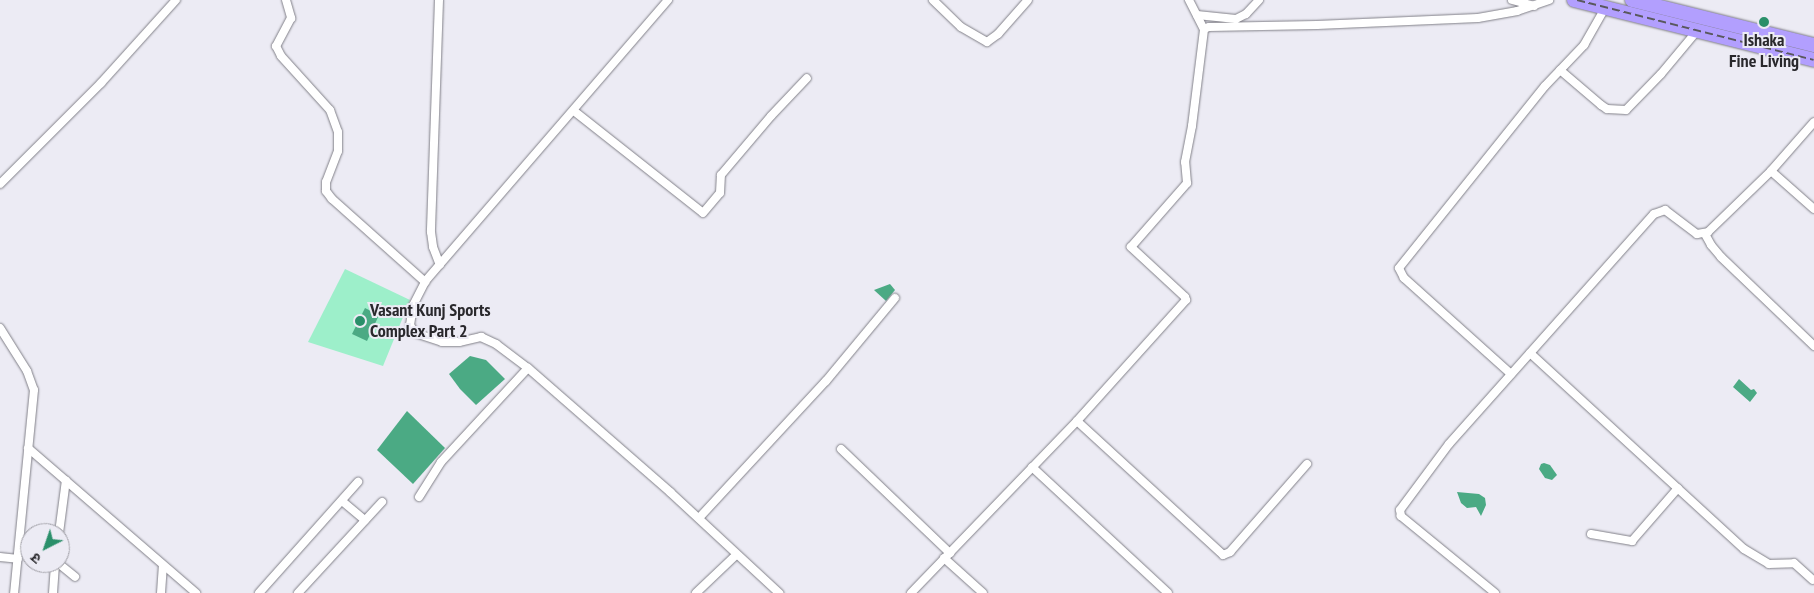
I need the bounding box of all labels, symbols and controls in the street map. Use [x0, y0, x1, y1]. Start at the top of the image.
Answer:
marker: Ishaka Fine Living [1758, 16, 1770, 28]
place label: Ishaka Fine Living [1729, 30, 1799, 72]
place label: Vasant Kunj Sports Complex Part 2 [370, 300, 491, 342]
marker: Vasant Kunj Sports Complex Part 2 [354, 315, 366, 327]
north arrow [20, 523, 70, 573]
text: उ [27, 549, 45, 568]

